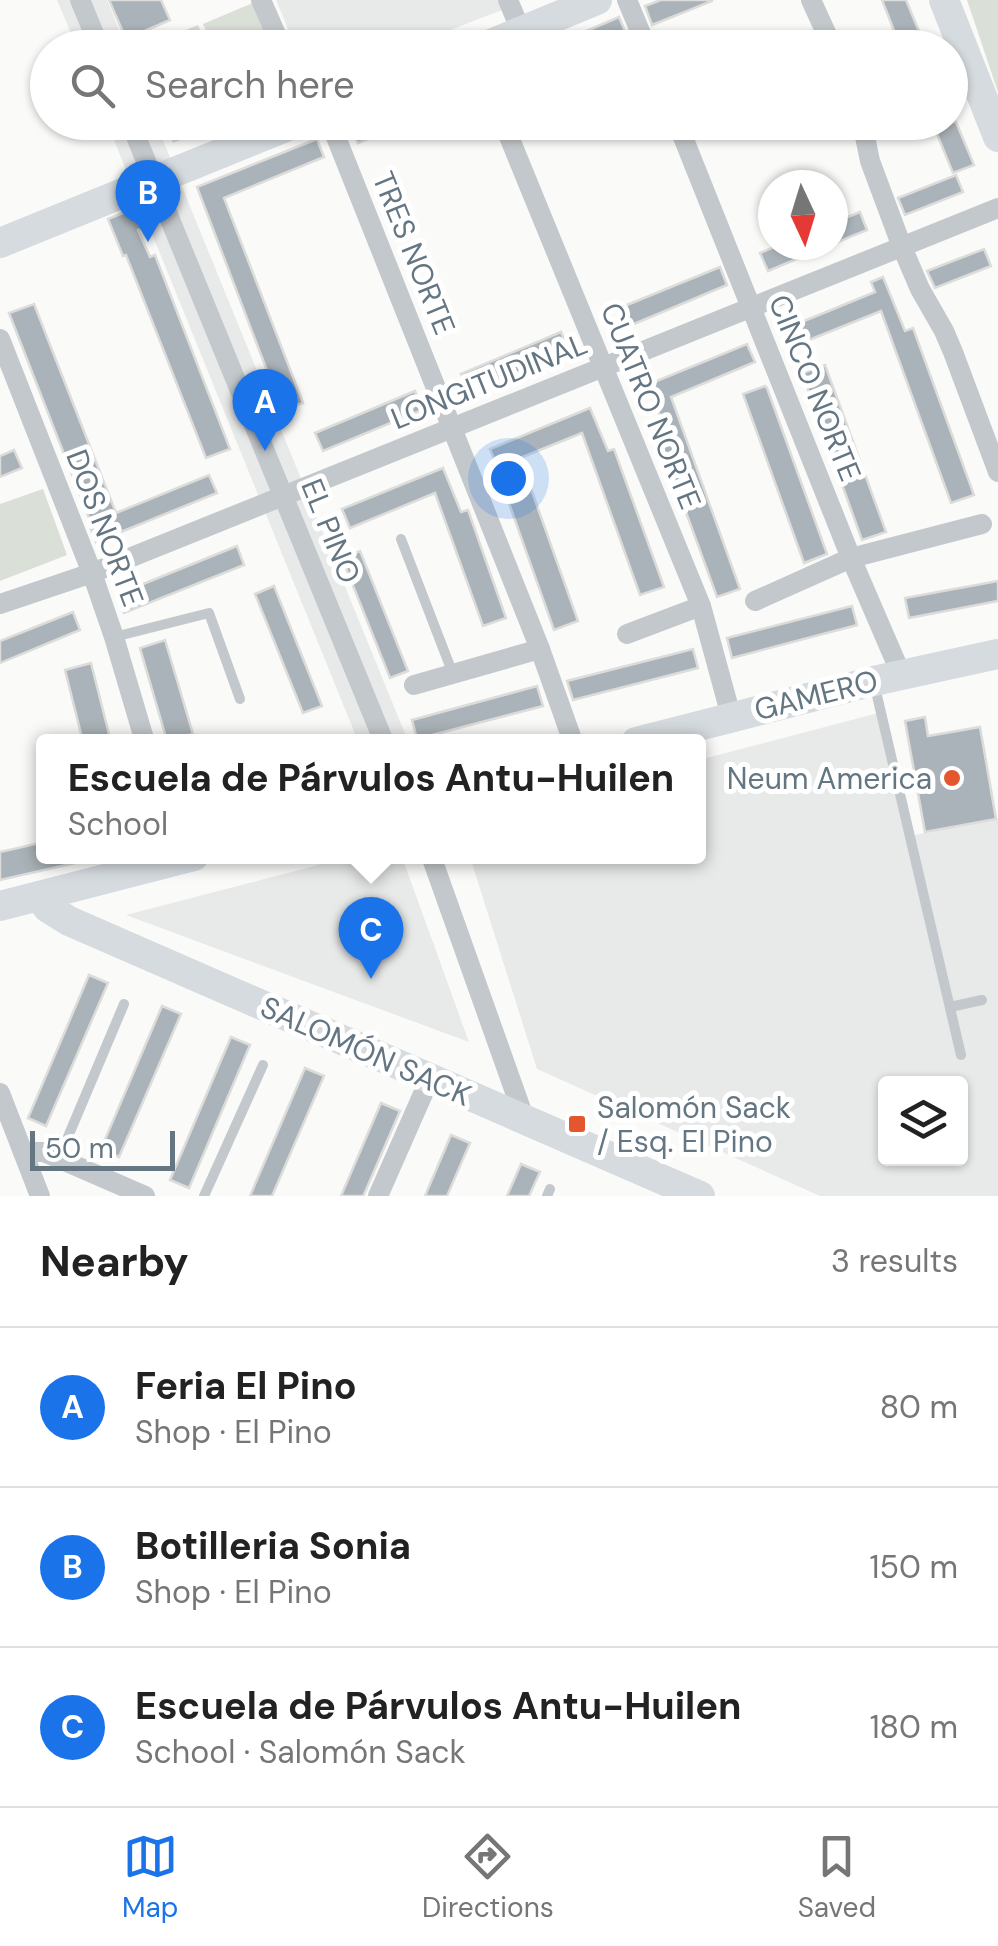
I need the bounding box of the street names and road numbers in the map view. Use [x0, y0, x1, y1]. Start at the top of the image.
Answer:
street label: TRES NORTE [364, 166, 464, 340]
street label: CINCO NORTE [760, 289, 870, 487]
street label: CUATRO NORTE [592, 297, 710, 515]
street label: LONGITUDINAL [385, 324, 593, 438]
street label: DOS NORTE [57, 444, 153, 612]
street label: EL PINO [292, 473, 370, 589]
street label: GAMERO [750, 661, 882, 729]
street label: SALOMÓN SACK [255, 987, 477, 1115]

